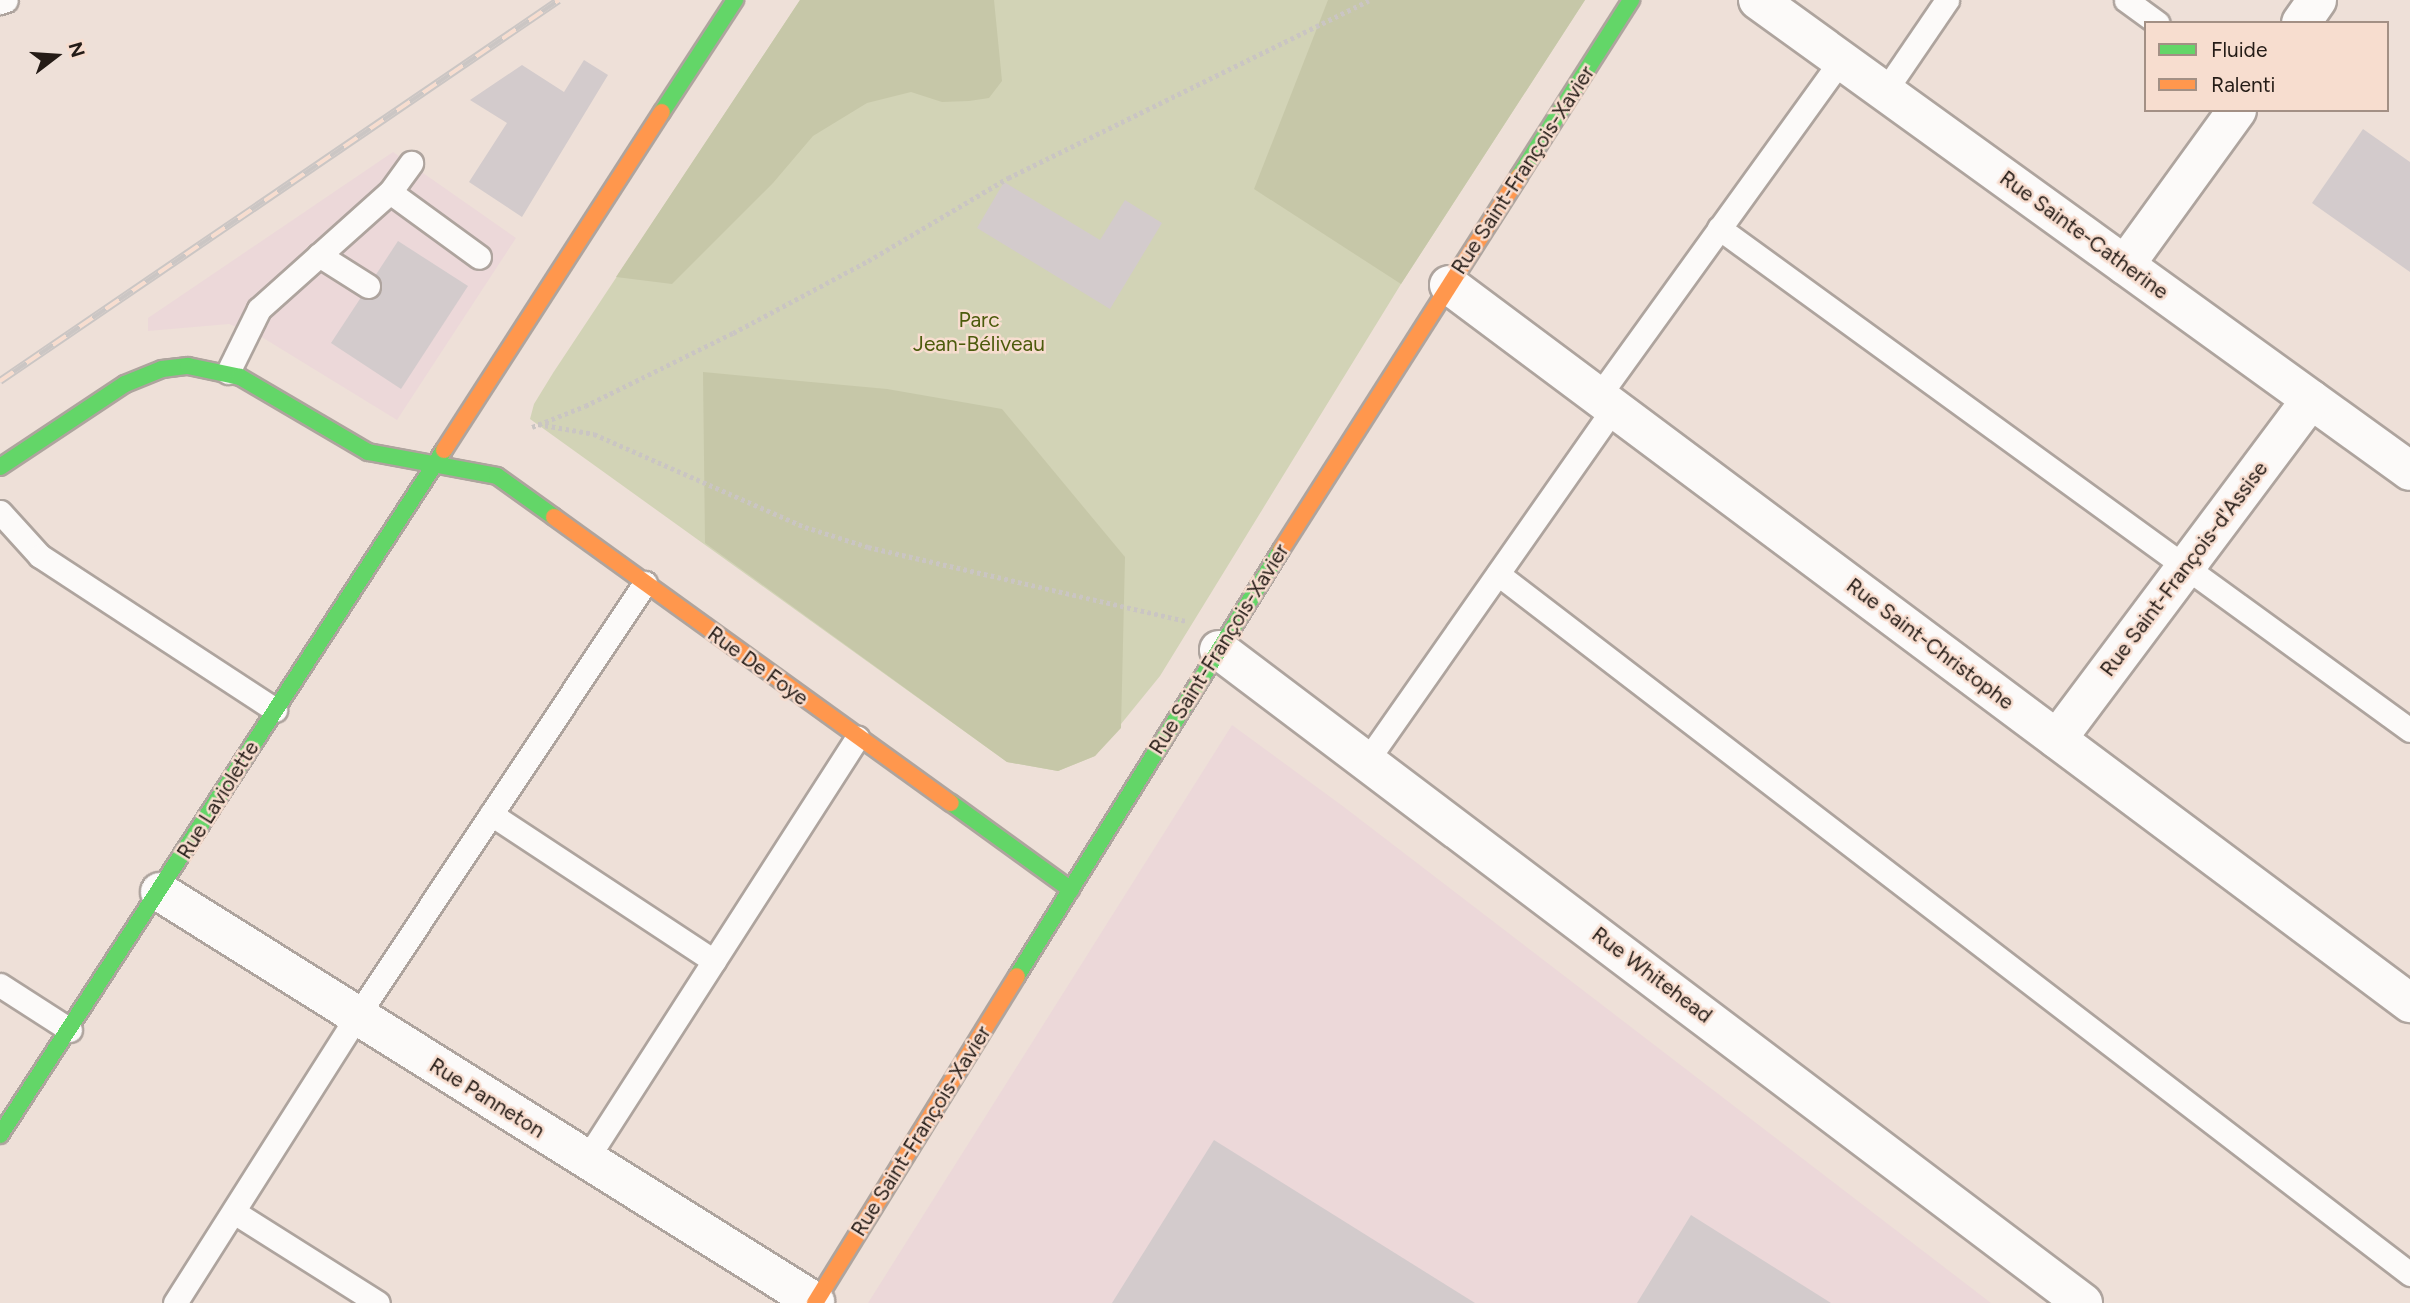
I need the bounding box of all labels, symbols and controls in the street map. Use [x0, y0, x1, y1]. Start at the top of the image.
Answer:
north arrow [21, 21, 91, 91]
legend [2144, 21, 2389, 112]
text: Fluide [2211, 37, 2267, 62]
text: N [63, 39, 90, 60]
street label: Rue Saint-François-Xavier [1446, 61, 1600, 279]
text: Ralenti [2211, 72, 2275, 97]
street label: Rue Sainte-Catherine [1995, 165, 2173, 305]
park label: Parc Jean-Béliveau [913, 307, 1045, 357]
street label: Rue Saint-François-d'Assise [2095, 457, 2273, 681]
street label: Rue Saint-François-Xavier [1144, 539, 1294, 759]
street label: Rue Saint-Christophe [1841, 573, 2019, 715]
street label: Rue De Foye [703, 621, 813, 711]
street label: Rue Laviolette [172, 736, 264, 864]
street label: Rue Whitehead [1587, 922, 1717, 1028]
street label: Rue Saint-François-Xavier [846, 1021, 996, 1241]
street label: Rue Panneton [425, 1053, 549, 1143]

